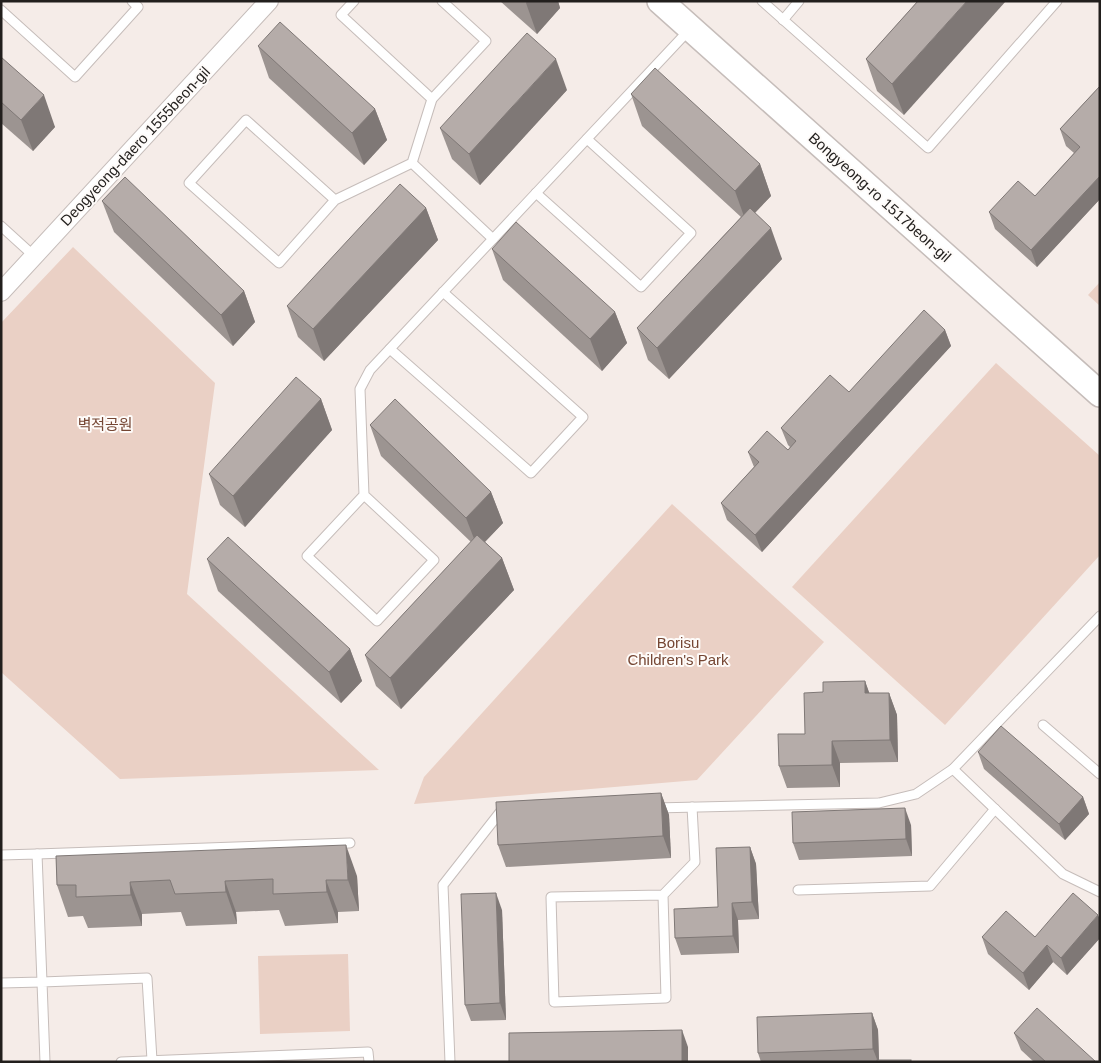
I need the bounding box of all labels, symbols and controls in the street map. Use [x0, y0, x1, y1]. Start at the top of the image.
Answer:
street label: Deogyeong-daero 1555beon-gil [57, 63, 213, 229]
street label: Bongyeong-ro 1517beon-gil [806, 129, 954, 265]
park label: 벽적공원 [77, 416, 133, 433]
park label: Borisu Children's Park [627, 634, 729, 668]

